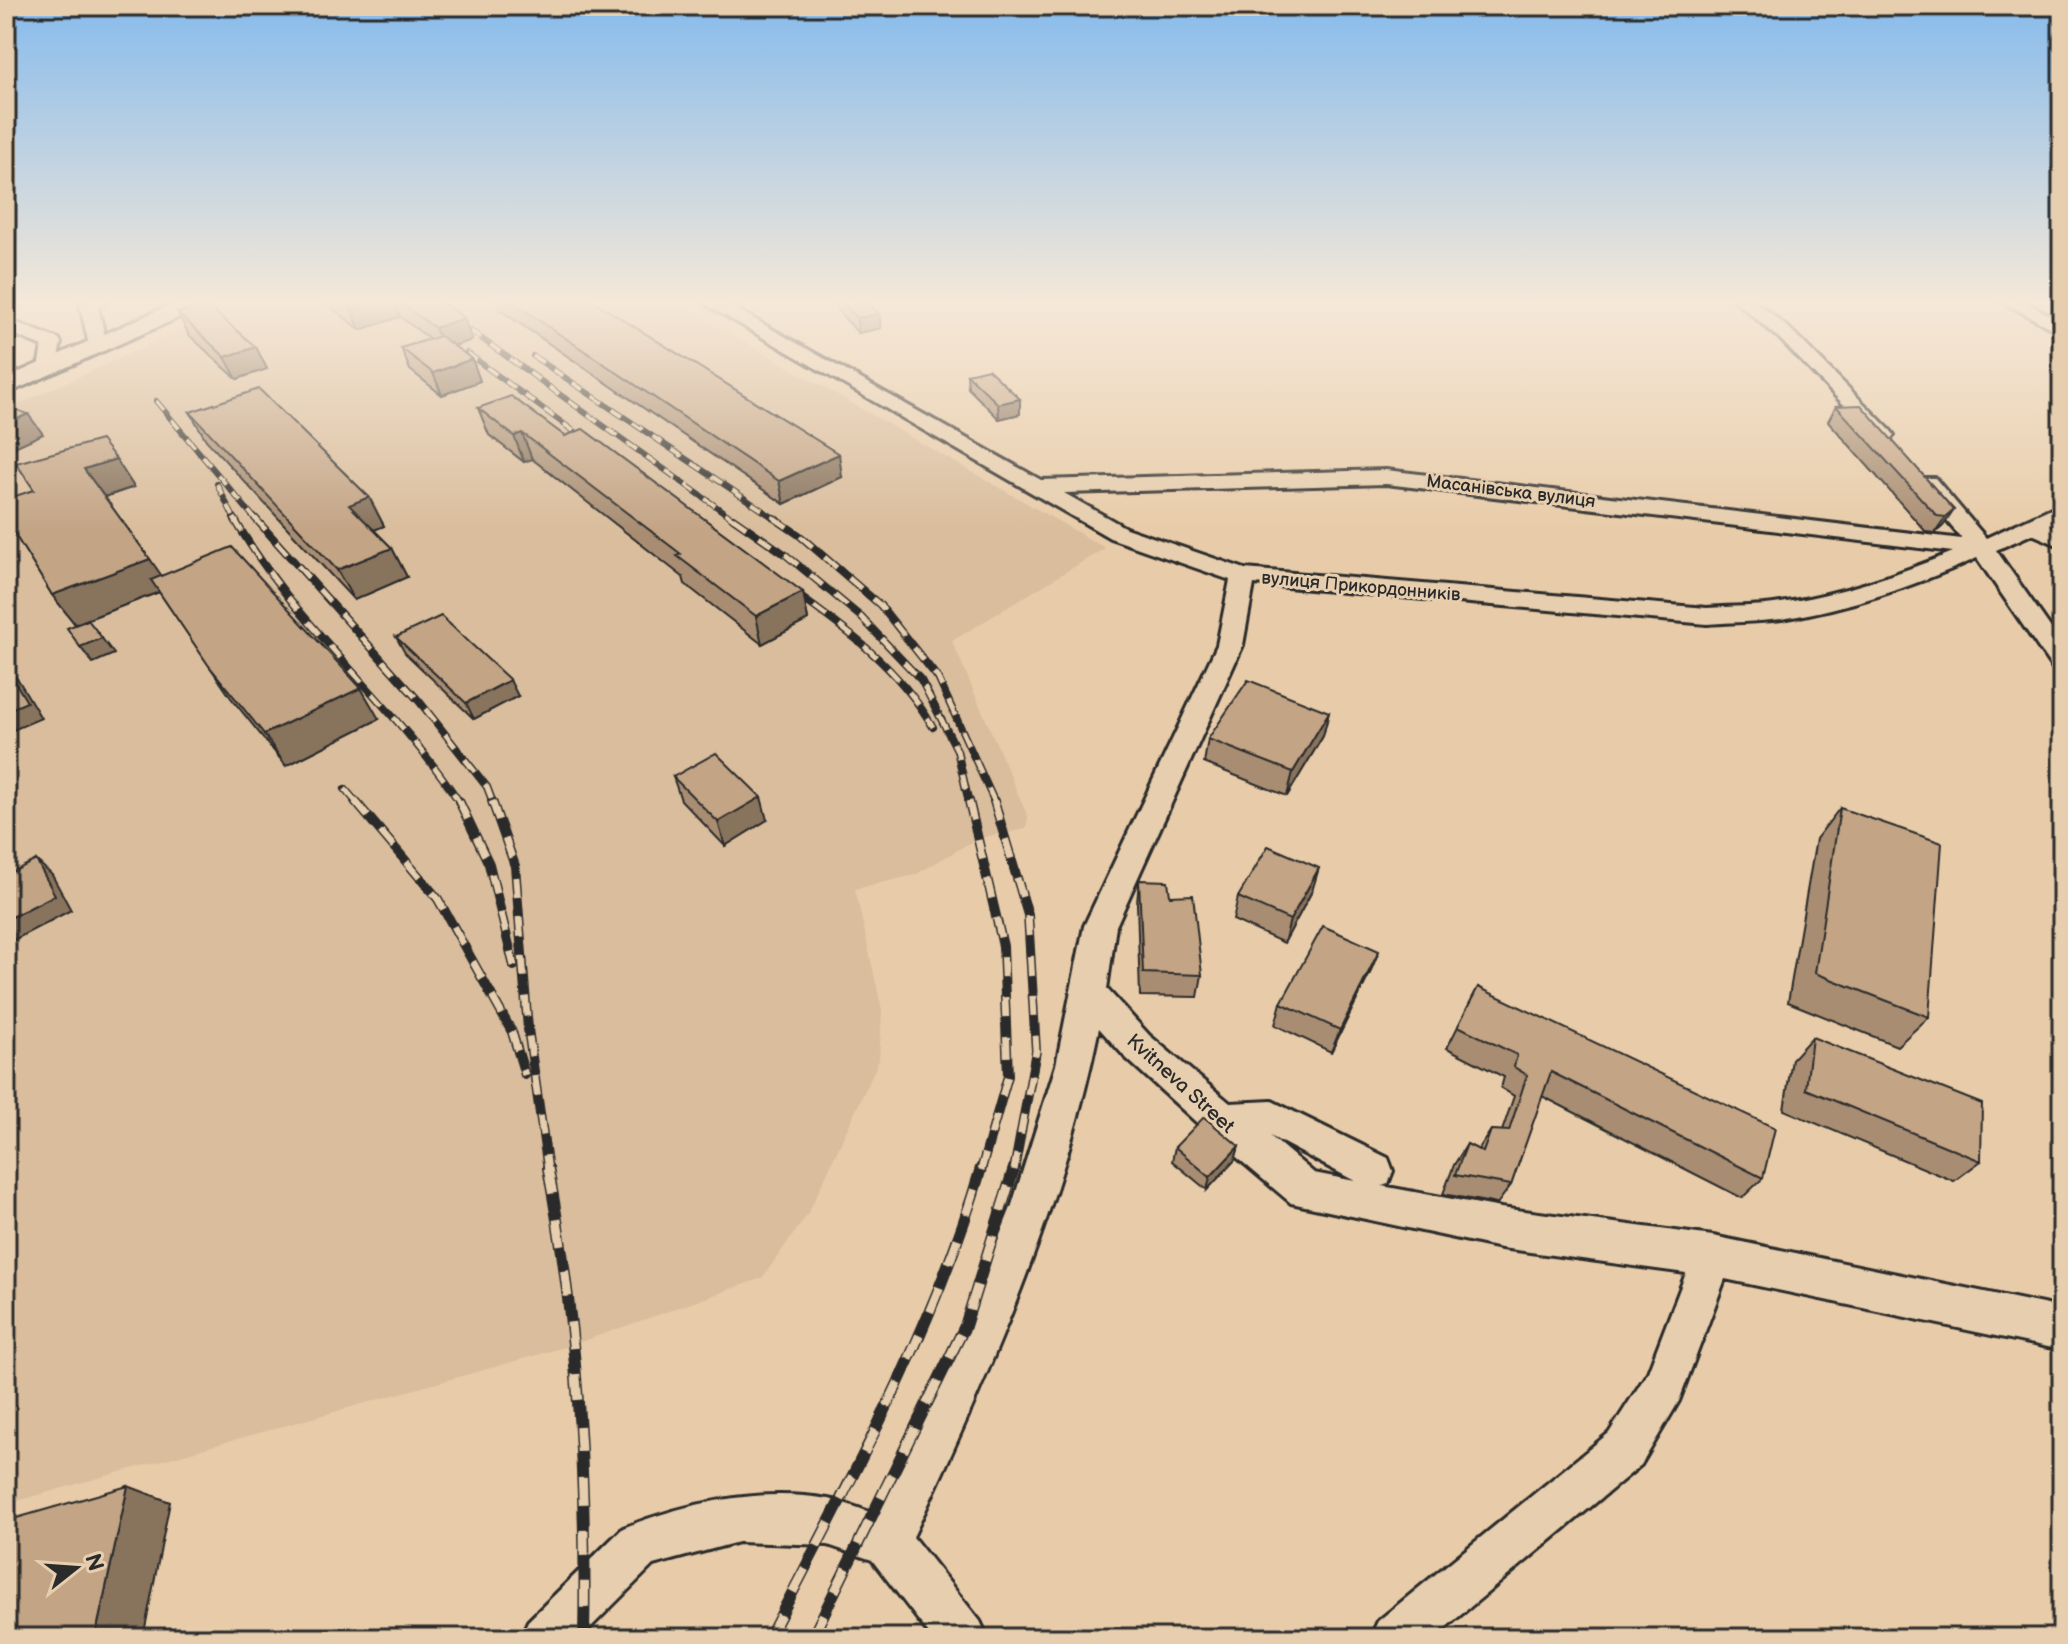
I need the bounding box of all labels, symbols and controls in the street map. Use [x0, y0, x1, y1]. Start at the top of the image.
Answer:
street label: Масанівська вулиця [1425, 471, 1597, 512]
street label: вулиця Прикордонників [1261, 567, 1462, 606]
street label: Kvitneva Street [1121, 1029, 1239, 1138]
north arrow [36, 1528, 116, 1608]
text: N [78, 1551, 109, 1574]

